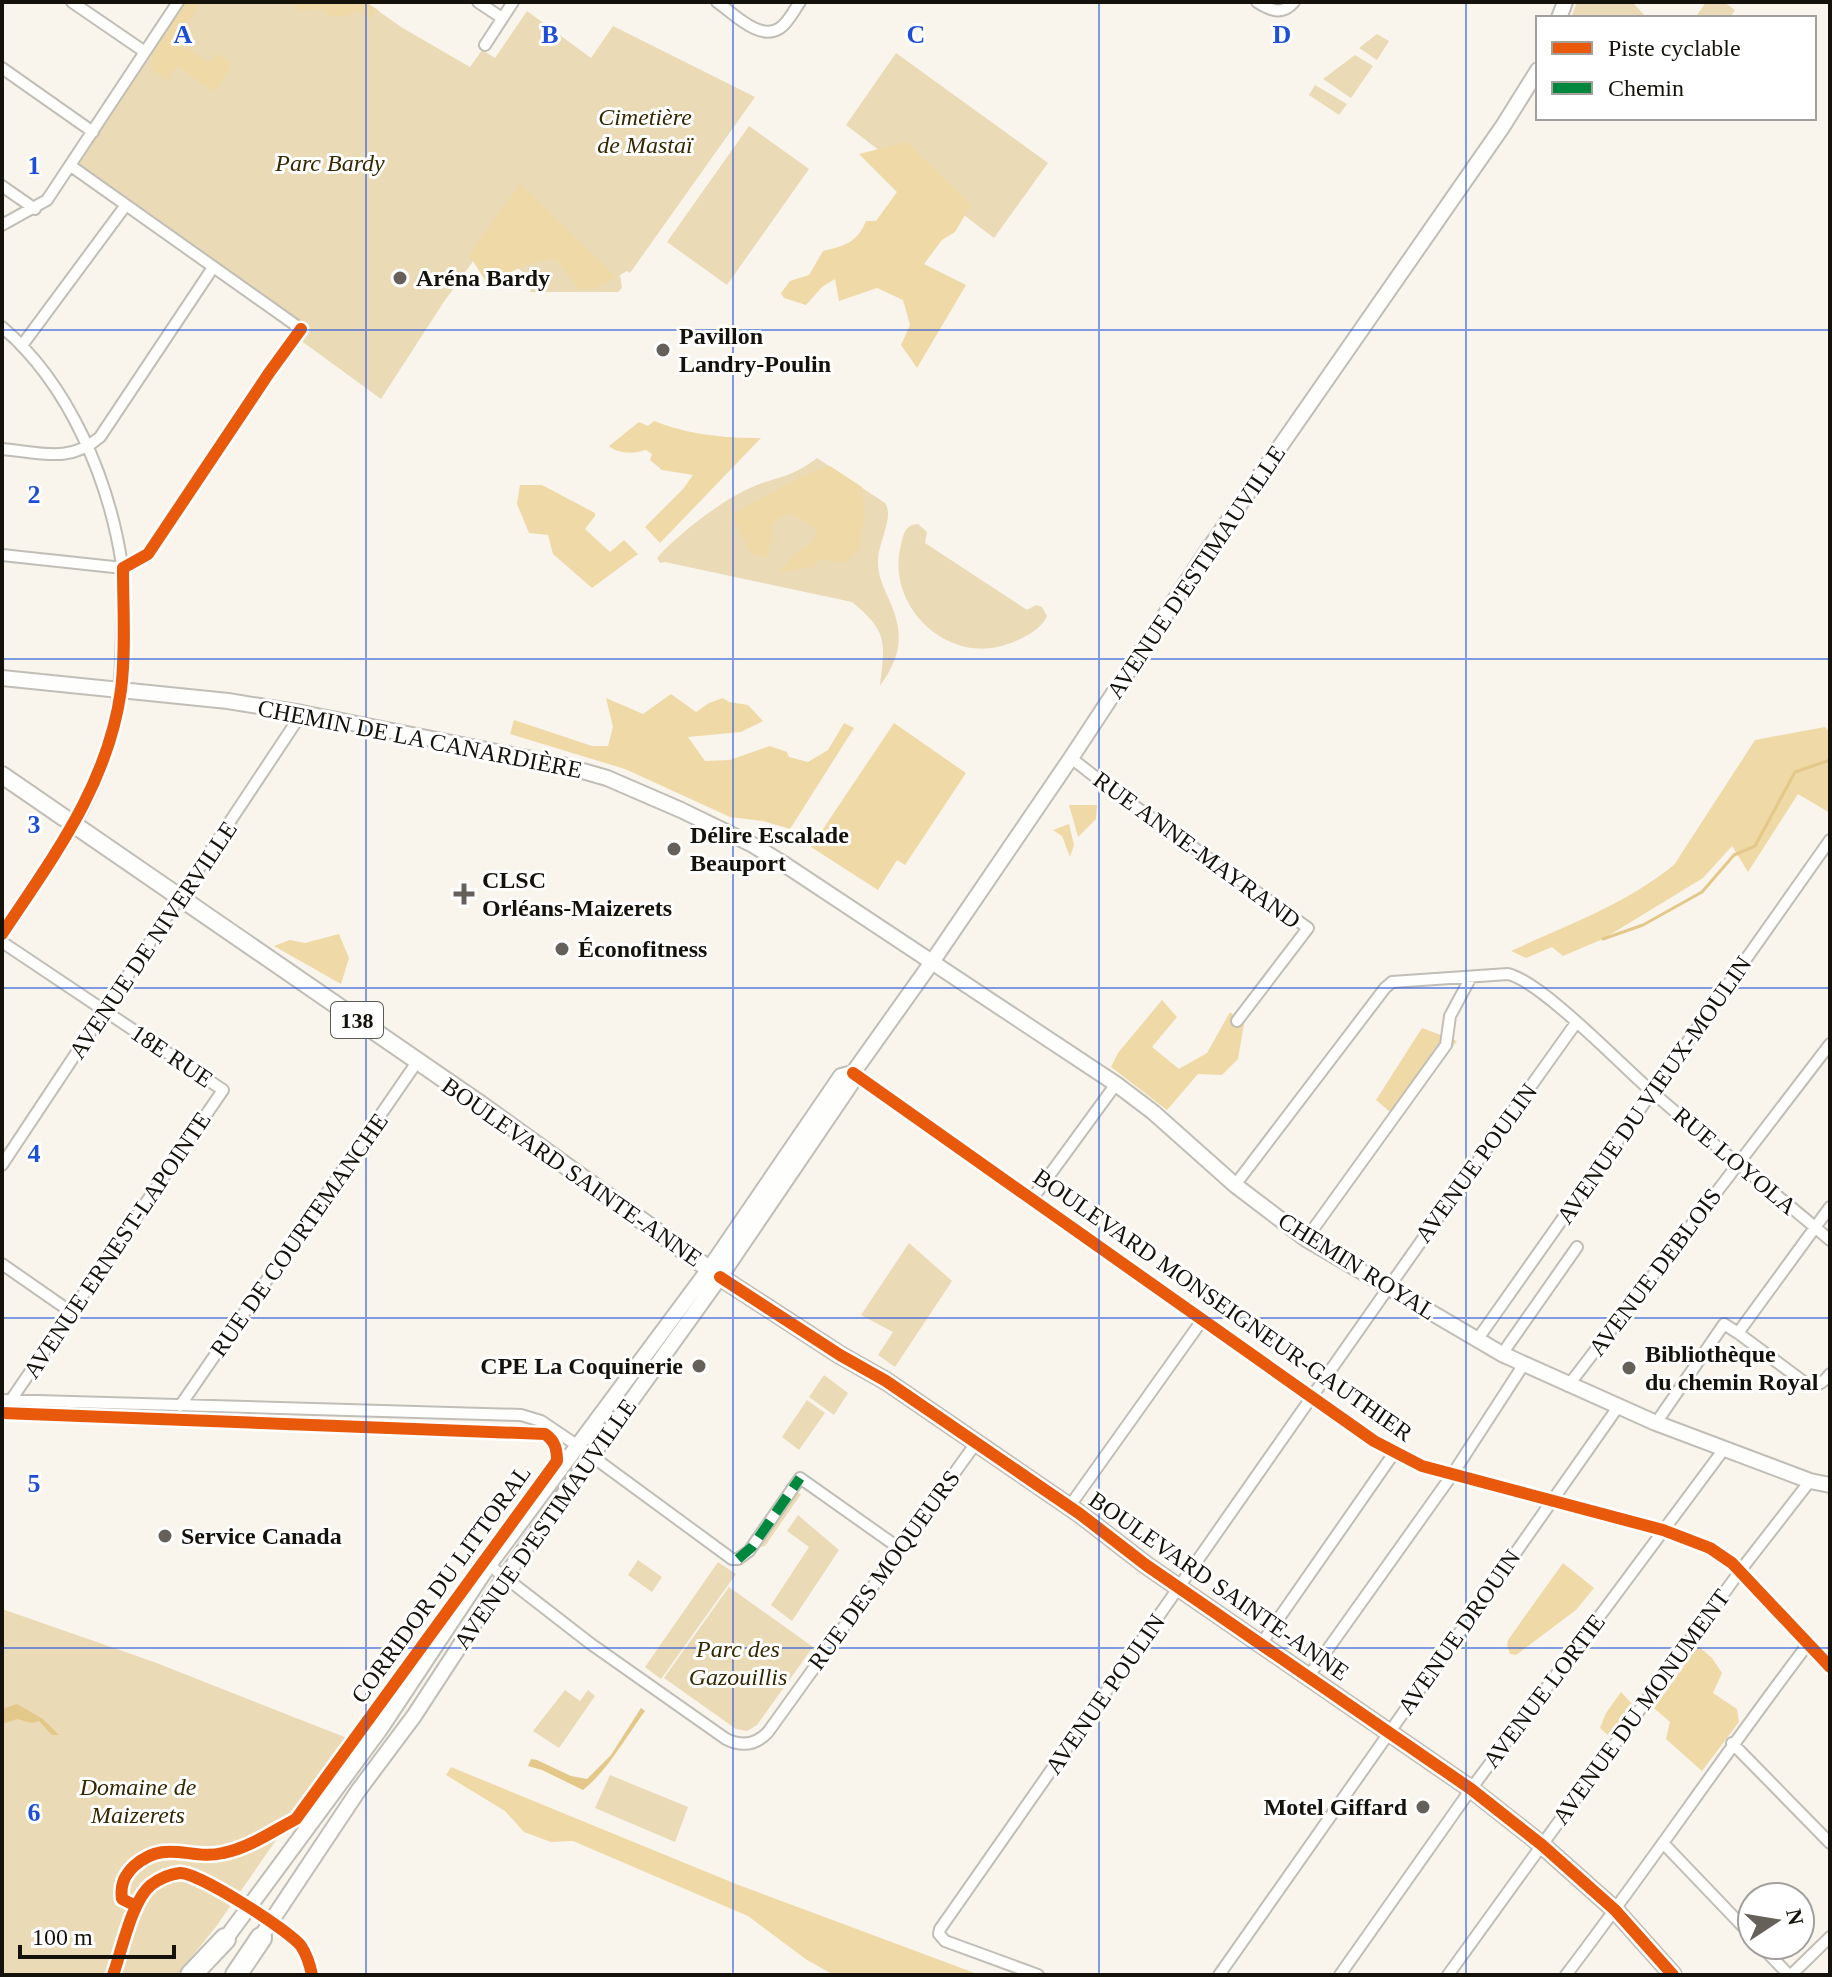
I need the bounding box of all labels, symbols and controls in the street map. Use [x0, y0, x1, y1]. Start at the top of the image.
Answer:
legend [1536, 16, 1816, 120]
text: A [174, 20, 193, 49]
text: B [541, 20, 559, 49]
text: C [907, 20, 925, 49]
text: D [1273, 20, 1291, 49]
text: Piste cyclable [1608, 35, 1741, 61]
text: Chemin [1608, 75, 1684, 101]
park label: Cimetière de Mastaï [597, 104, 694, 158]
park label: Parc Bardy [274, 150, 385, 176]
text: 1 [28, 151, 41, 180]
place label: Aréna Bardy [416, 265, 550, 291]
marker: Aréna Bardy [391, 269, 409, 287]
place label: Pavillon Landry-Poulin [679, 323, 831, 377]
marker: Pavillon Landry-Poulin [654, 341, 672, 359]
street label: AVENUE D'ESTIMAUVILLE [1102, 441, 1290, 703]
text: 2 [28, 480, 41, 509]
street label: CHEMIN DE LA CANARDIÈRE [256, 695, 584, 783]
street label: RUE ANNE-MAYRAND [1089, 766, 1305, 934]
text: 3 [28, 810, 41, 839]
street label: AVENUE DE NIVERVILLE [64, 817, 242, 1063]
place label: Délire Escalade Beauport [690, 822, 849, 876]
marker: Délire Escalade Beauport [665, 840, 683, 858]
place label: CLSC Orléans-Maizerets [482, 867, 672, 921]
marker: CLSC Orléans-Maizerets [453, 883, 475, 905]
place label: Éconofitness [578, 936, 707, 962]
marker: Éconofitness [553, 940, 571, 958]
street label: AVENUE DU VIEUX-MOULIN [1551, 951, 1757, 1229]
road number: 138 [331, 1002, 383, 1038]
street label: 18E RUE [126, 1019, 218, 1093]
street label: BOULEVARD SAINTE-ANNE [437, 1072, 707, 1272]
street label: AVENUE POULIN [1410, 1079, 1542, 1247]
street label: RUE LOYOLA [1668, 1102, 1802, 1220]
street label: AVENUE ERNEST-LAPOINTE [18, 1107, 216, 1383]
street label: RUE DE COURTEMANCHE [205, 1109, 393, 1361]
text: 4 [28, 1139, 41, 1168]
street label: BOULEVARD MONSEIGNEUR-GAUTHIER [1029, 1164, 1417, 1446]
street label: AVENUE DEBLOIS [1584, 1183, 1726, 1361]
street label: CHEMIN ROYAL [1274, 1207, 1440, 1325]
place label: Bibliothèque du chemin Royal [1645, 1341, 1819, 1395]
place label: CPE La Coquinerie [480, 1353, 683, 1379]
marker: CPE La Coquinerie [690, 1357, 708, 1375]
marker: Bibliothèque du chemin Royal [1620, 1359, 1638, 1377]
street label: AVENUE D'ESTIMAUVILLE [449, 1394, 641, 1654]
street label: CORRIDOR DU LITTORAL [346, 1460, 536, 1708]
street label: RUE DES MOQUEURS [803, 1465, 965, 1675]
text: 5 [28, 1469, 41, 1498]
street label: BOULEVARD SAINTE-ANNE [1084, 1486, 1354, 1686]
place label: Service Canada [181, 1523, 342, 1549]
marker: Service Canada [156, 1527, 174, 1545]
street label: AVENUE DROUIN [1392, 1545, 1526, 1719]
street label: AVENUE DU MONUMENT [1547, 1584, 1735, 1829]
street label: AVENUE POULIN [1040, 1609, 1170, 1779]
street label: AVENUE LORTIE [1478, 1609, 1610, 1773]
park label: Parc des Gazouillis [689, 1636, 787, 1690]
park label: Domaine de Maizerets [79, 1774, 197, 1828]
place label: Motel Giffard [1264, 1794, 1408, 1820]
text: 6 [28, 1798, 41, 1827]
marker: Motel Giffard [1414, 1798, 1432, 1816]
north arrow [1736, 1881, 1816, 1961]
text: N [1781, 1907, 1809, 1927]
scale bar [20, 1909, 174, 1959]
text: 100 m [32, 1924, 93, 1950]

